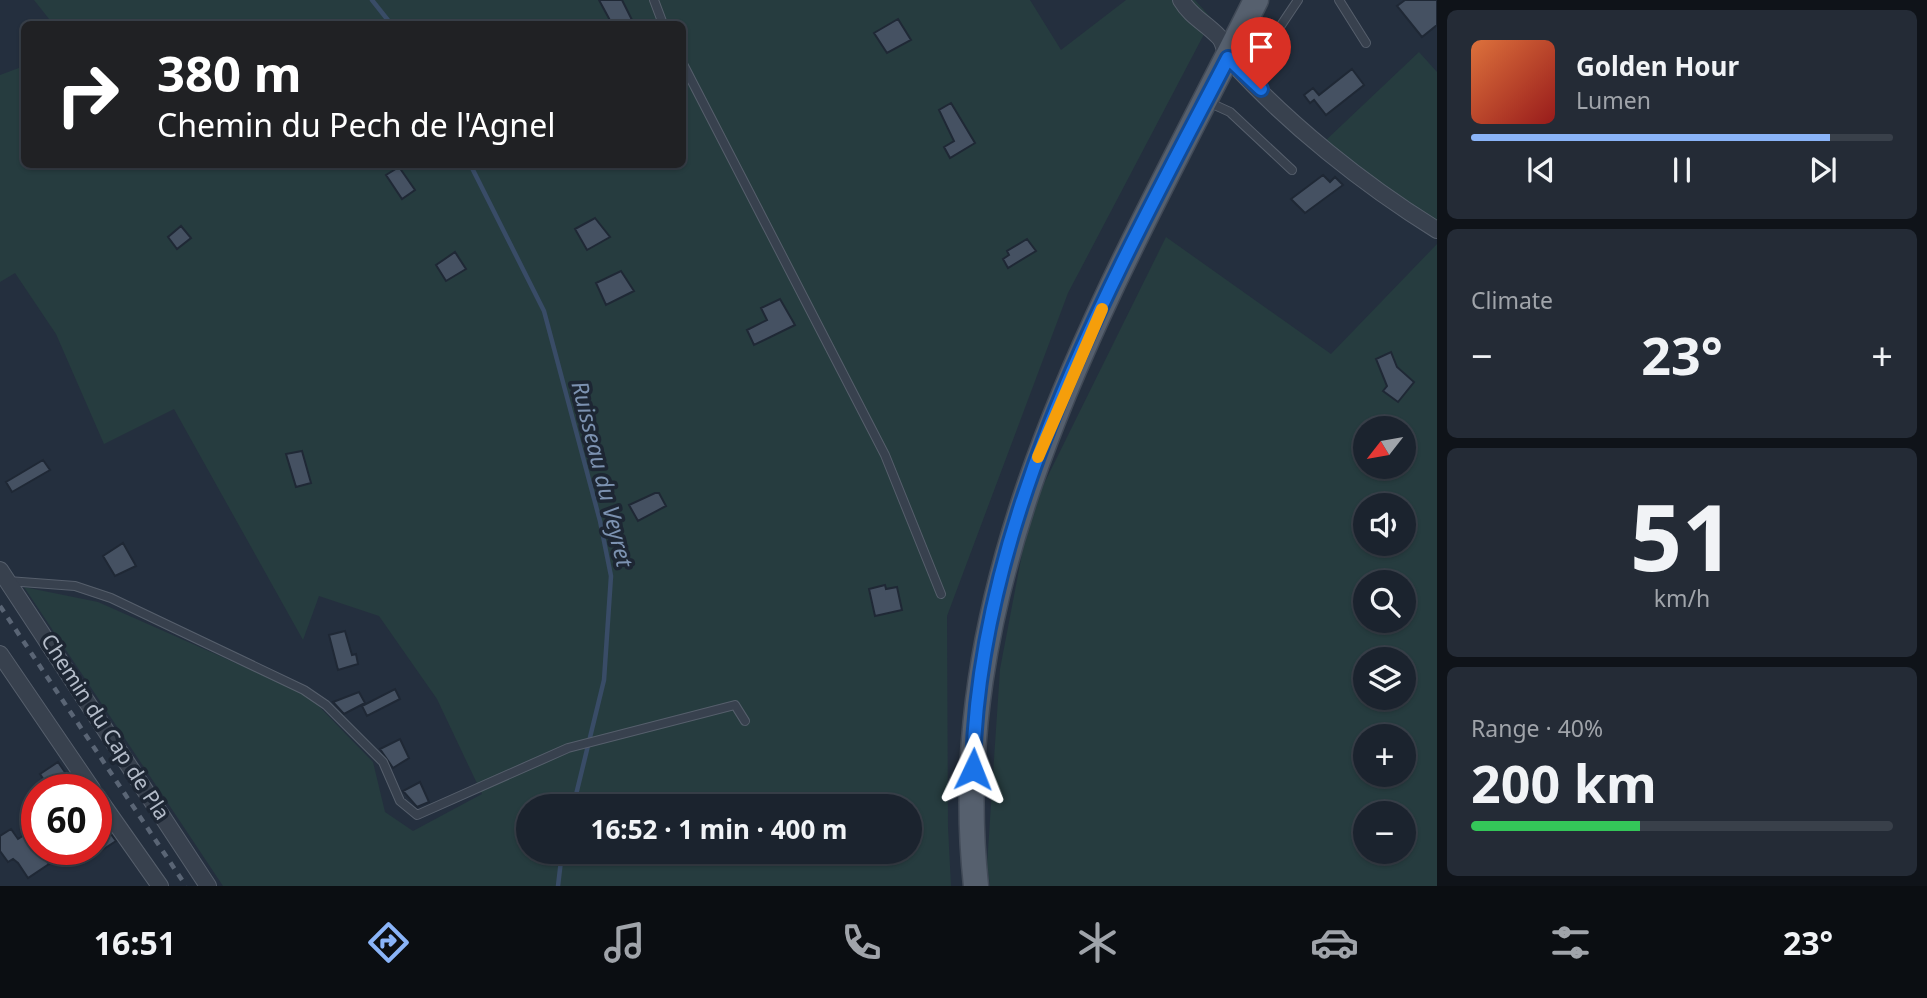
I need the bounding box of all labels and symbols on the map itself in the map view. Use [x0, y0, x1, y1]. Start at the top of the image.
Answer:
pin [1231, 17, 1291, 89]
water label: Ruisseau du Veyret [564, 377, 642, 571]
north arrow [1353, 416, 1416, 480]
street label: Chemin du Cap de Pla [35, 628, 177, 825]
position arrow [936, 732, 1010, 806]
speed limit sign: 60 [21, 774, 112, 865]

